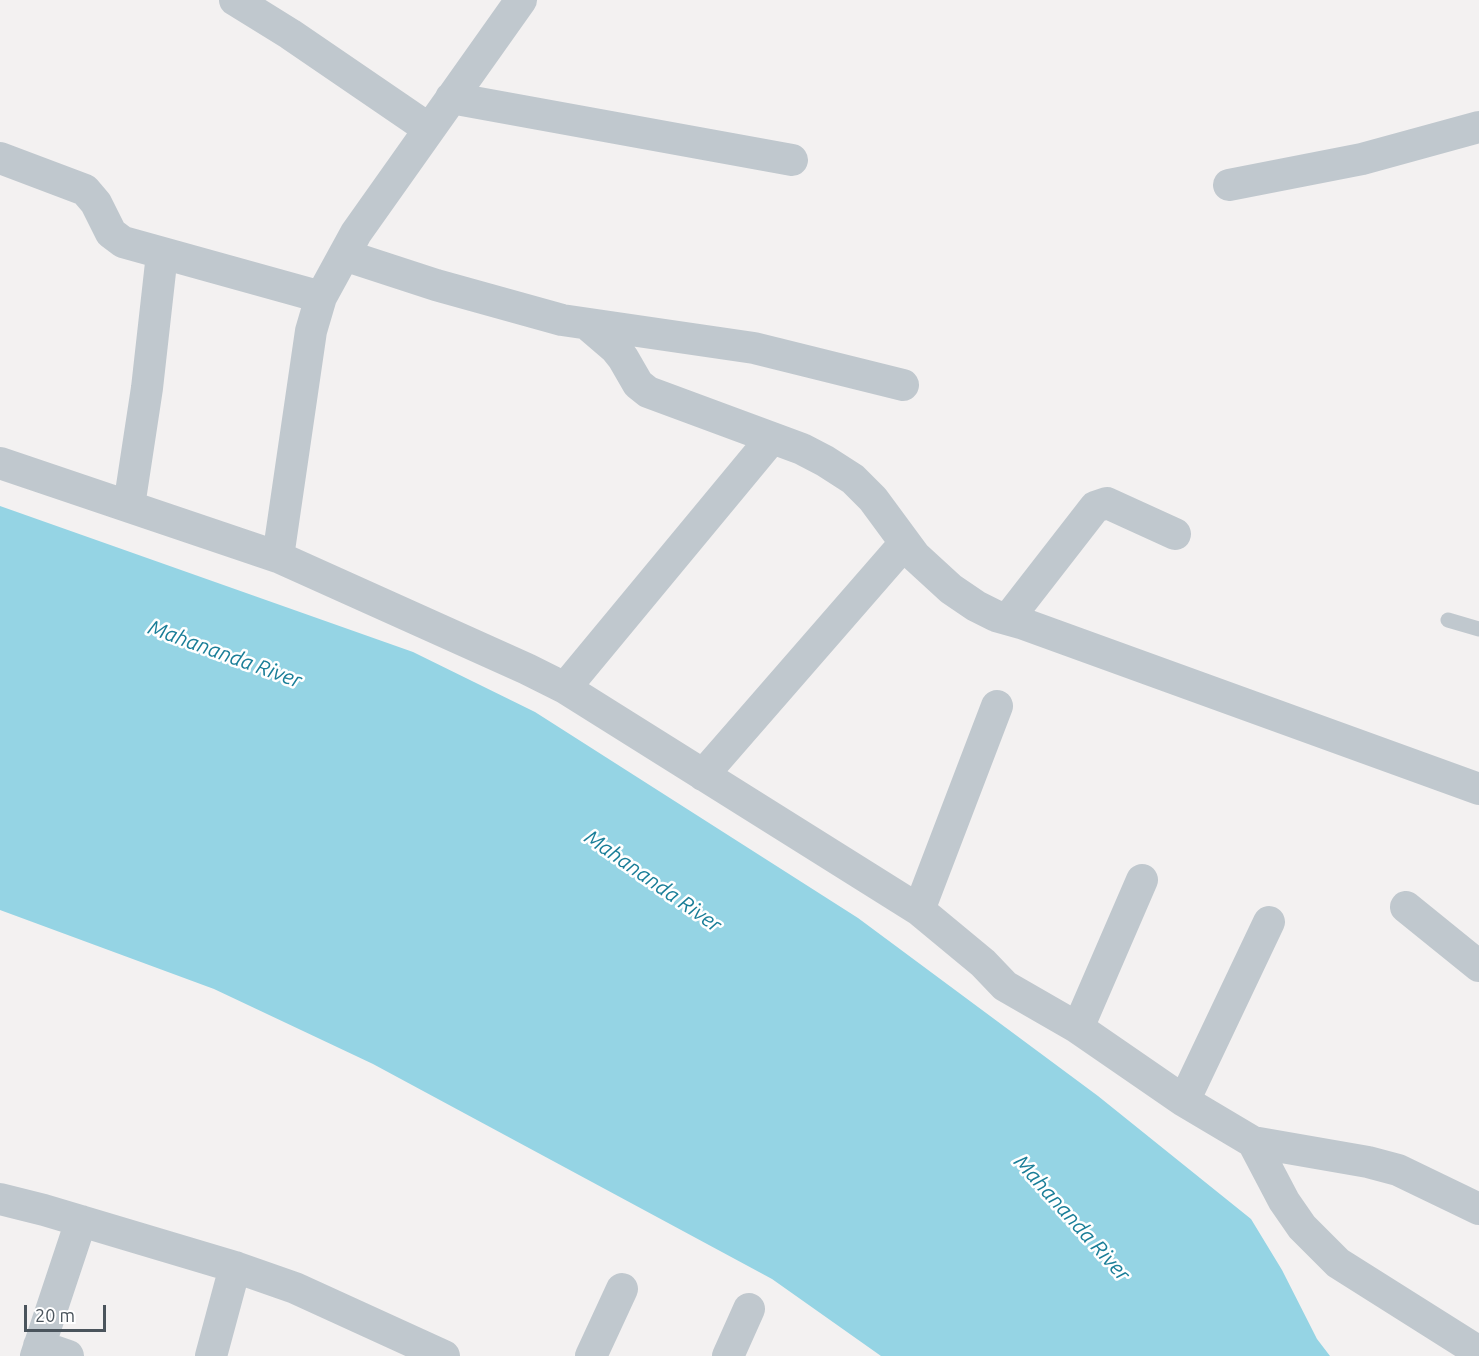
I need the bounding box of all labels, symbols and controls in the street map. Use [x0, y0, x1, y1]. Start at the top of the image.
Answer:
water label: Mahananda River [145, 615, 305, 693]
water label: Mahananda River [580, 824, 726, 938]
water label: Mahananda River [1009, 1150, 1135, 1286]
scale bar [27, 1293, 110, 1331]
text: 20 m [35, 1305, 75, 1325]

